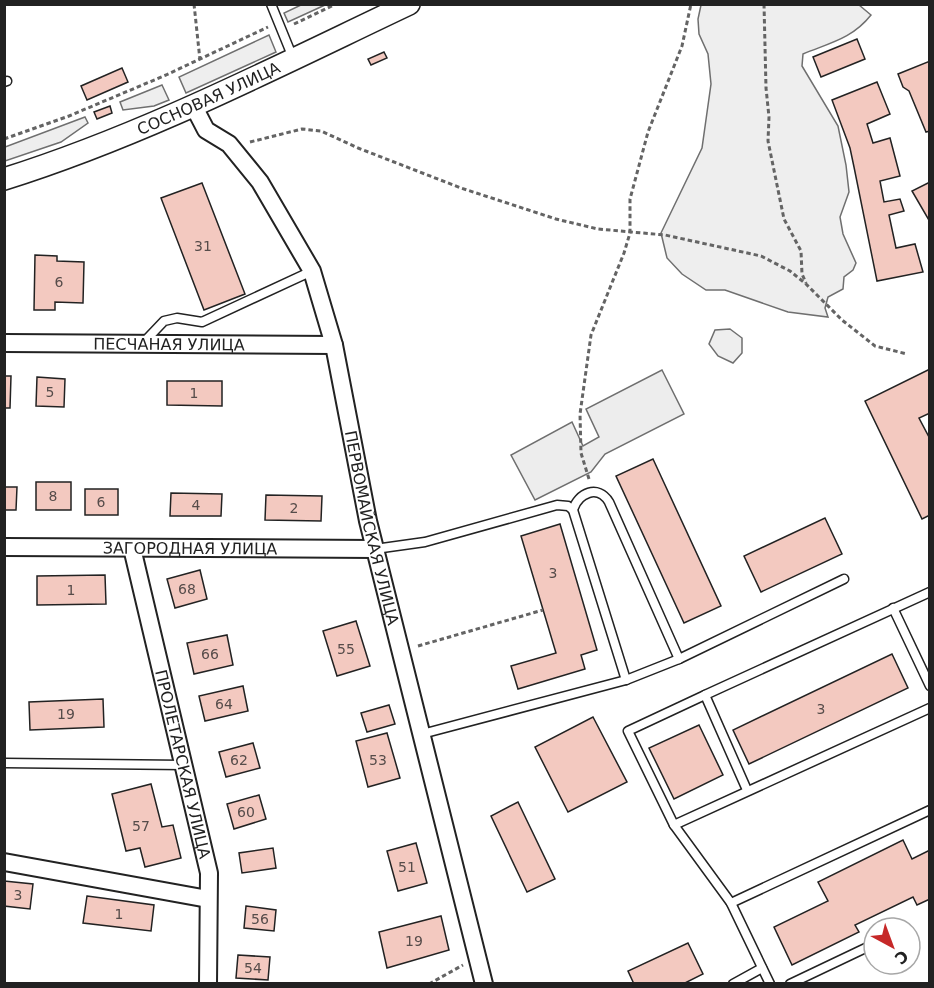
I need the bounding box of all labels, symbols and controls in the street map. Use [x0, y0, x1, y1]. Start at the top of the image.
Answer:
street label: СОСНОВАЯ УЛИЦА [134, 58, 283, 138]
house number: 31 [194, 238, 212, 254]
house number: 6 [55, 274, 64, 290]
street label: ПЕСЧАНАЯ УЛИЦА [93, 334, 245, 354]
house number: 5 [46, 384, 54, 400]
house number: 1 [190, 385, 198, 401]
street label: ПЕРВОМАЙСКАЯ УЛИЦА [341, 429, 403, 627]
house number: 8 [49, 488, 57, 504]
house number: 6 [97, 494, 106, 510]
house number: 4 [192, 497, 201, 513]
house number: 2 [290, 500, 298, 516]
street label: ЗАГОРОДНАЯ УЛИЦА [103, 538, 277, 558]
house number: 3 [549, 565, 557, 581]
house number: 68 [178, 581, 196, 597]
house number: 1 [67, 582, 75, 598]
house number: 55 [337, 641, 355, 657]
house number: 66 [201, 646, 219, 662]
street label: ПРОЛЕТАРСКАЯ УЛИЦА [152, 668, 215, 860]
house number: 64 [215, 696, 233, 712]
house number: 3 [817, 701, 825, 717]
house number: 19 [57, 706, 75, 722]
house number: 62 [230, 752, 248, 768]
house number: 53 [369, 752, 387, 768]
house number: 60 [237, 804, 255, 820]
house number: 57 [132, 818, 150, 834]
house number: 51 [398, 859, 416, 875]
house number: 3 [14, 887, 22, 903]
house number: 1 [115, 906, 123, 922]
house number: 56 [251, 911, 269, 927]
north arrow [862, 916, 922, 976]
house number: 19 [405, 933, 423, 949]
text: С [891, 946, 912, 968]
house number: 54 [244, 960, 262, 976]

